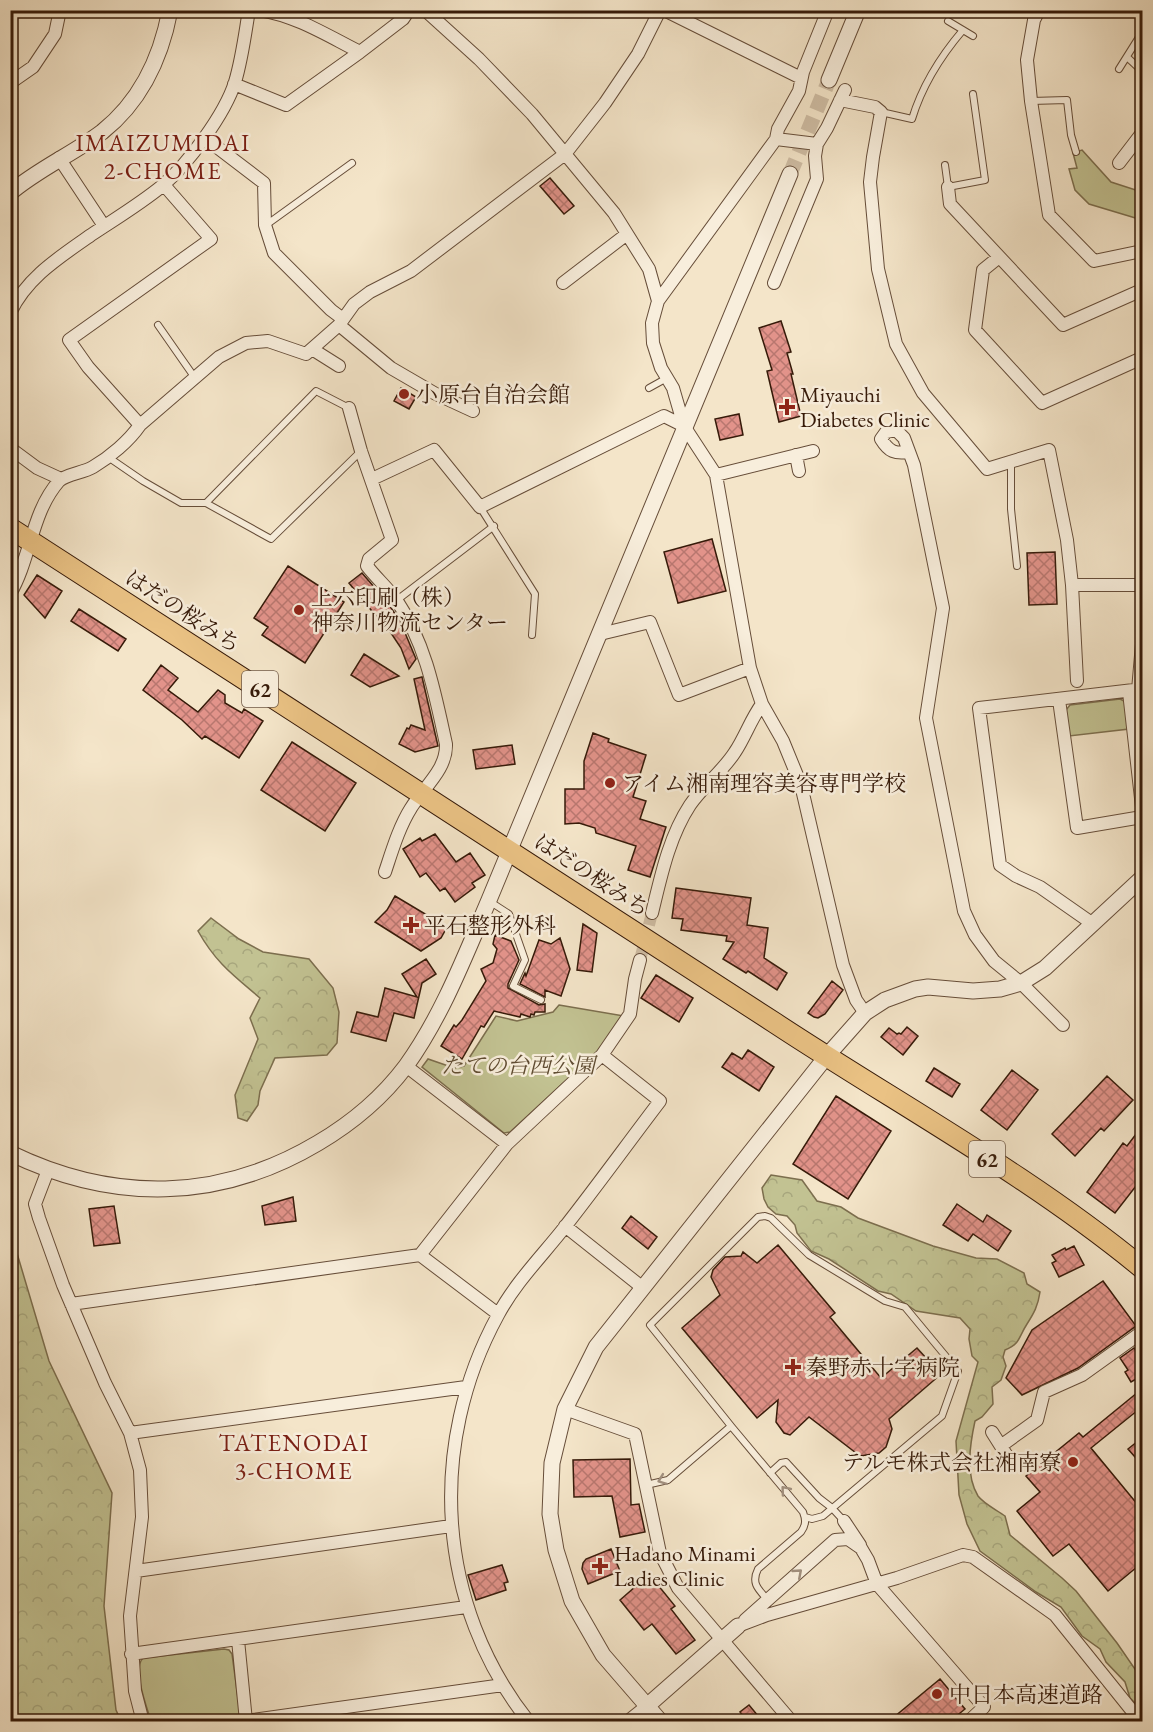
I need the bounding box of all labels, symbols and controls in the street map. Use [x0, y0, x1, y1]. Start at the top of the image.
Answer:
district label: IMAIZUMIDAI 2-CHOME [75, 127, 251, 186]
place label: 小原台自治会館 [416, 380, 570, 409]
place label: Miyauchi Diabetes Clinic [800, 380, 930, 434]
marker: 小原台自治会館 [397, 387, 411, 401]
marker: Miyauchi Diabetes Clinic [778, 398, 796, 416]
street label: はだの桜みち [120, 563, 246, 659]
place label: 上六印刷（株） 神奈川物流センター [311, 583, 508, 637]
marker: 上六印刷（株） 神奈川物流センター [292, 603, 306, 617]
road number: 62 [242, 671, 278, 707]
place label: アイム湘南理容美容専門学校 [622, 769, 906, 798]
marker: アイム湘南理容美容専門学校 [603, 776, 617, 790]
street label: はだの桜みち [529, 827, 655, 923]
place label: 平石整形外科 [424, 911, 556, 940]
marker: 平石整形外科 [402, 916, 420, 934]
park label: たての台西公園 [441, 1051, 598, 1080]
road number: 62 [969, 1141, 1005, 1177]
place label: 秦野赤十字病院 [806, 1353, 960, 1382]
marker: 秦野赤十字病院 [784, 1358, 802, 1376]
district label: TATENODAI 3-CHOME [219, 1427, 369, 1486]
place label: テルモ株式会社湘南寮 [842, 1448, 1061, 1477]
marker: テルモ株式会社湘南寮 [1066, 1455, 1080, 1469]
one-way arrow [658, 1473, 668, 1486]
one-way arrow [781, 1486, 792, 1497]
place label: Hadano Minami Ladies Clinic [614, 1539, 756, 1593]
marker: Hadano Minami Ladies Clinic [591, 1557, 609, 1575]
one-way arrow [791, 1569, 801, 1580]
place label: 中日本高速道路 [949, 1680, 1103, 1709]
marker: 中日本高速道路 [930, 1687, 944, 1701]

